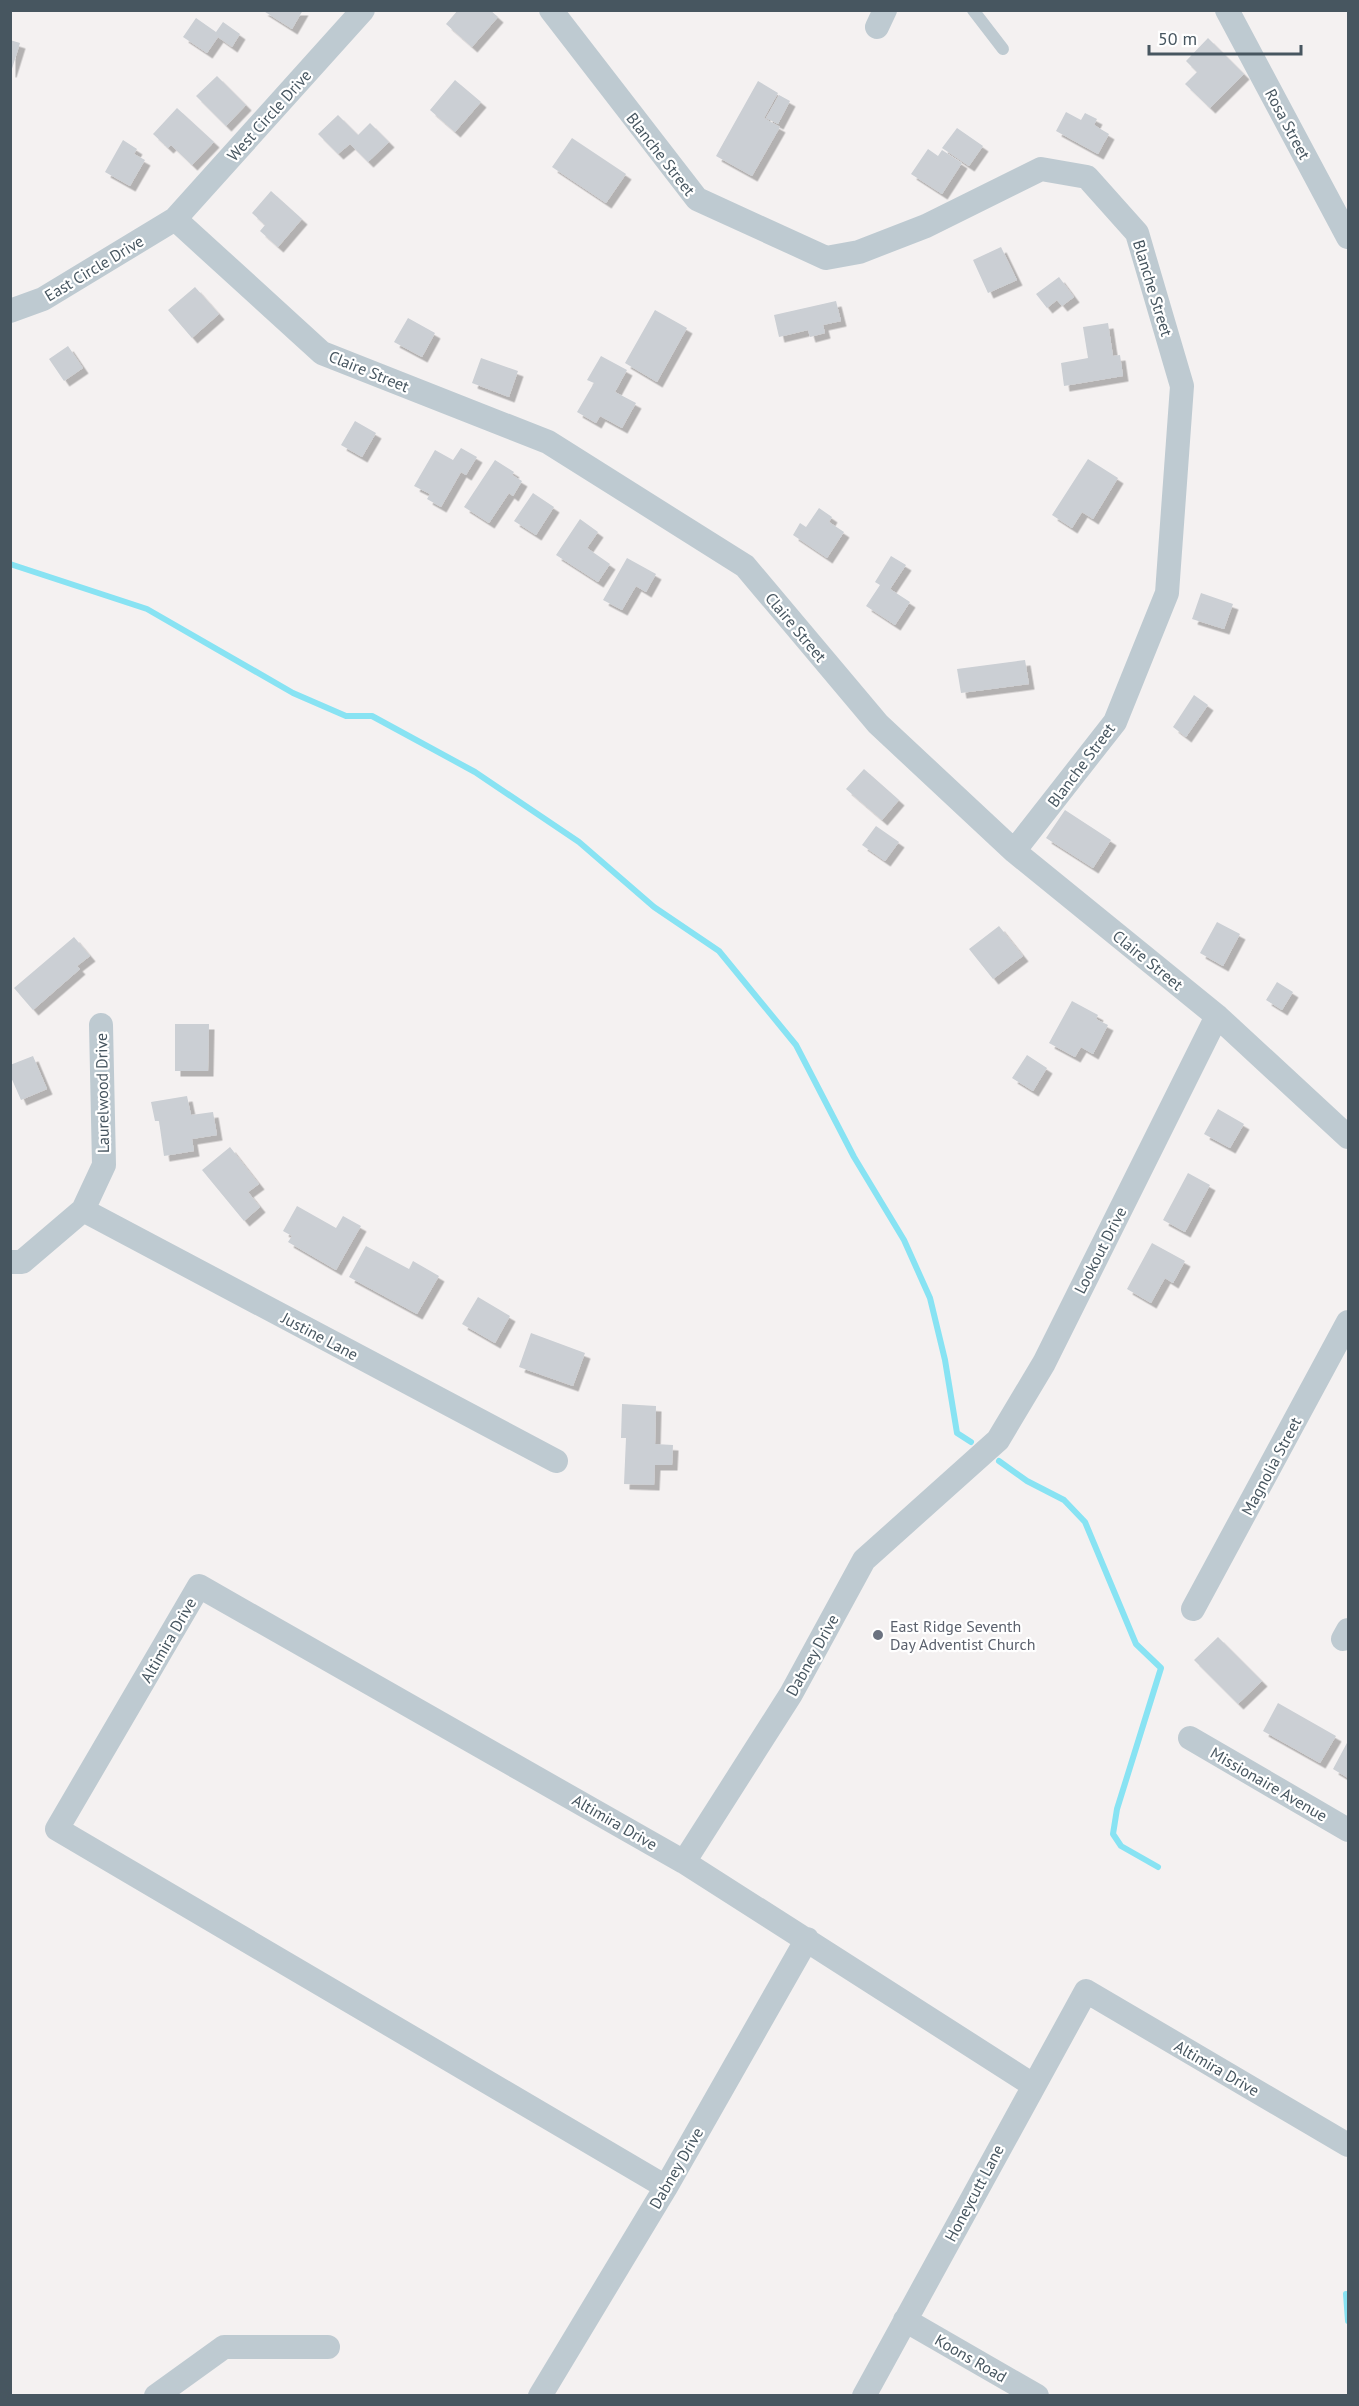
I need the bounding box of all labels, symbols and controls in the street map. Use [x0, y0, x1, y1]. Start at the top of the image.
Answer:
scale bar [1149, 18, 1300, 56]
text: 50 m [1158, 27, 1197, 50]
street label: West Circle Drive [223, 65, 315, 165]
street label: Rosa Street [1261, 85, 1315, 163]
street label: Blanche Street [622, 108, 700, 200]
street label: East Circle Drive [41, 231, 147, 305]
street label: Blanche Street [1129, 237, 1177, 339]
street label: Claire Street [326, 346, 413, 396]
street label: Claire Street [761, 588, 831, 666]
street label: Blanche Street [1043, 719, 1119, 811]
street label: Claire Street [1109, 926, 1188, 995]
street label: Laurelwood Drive [91, 1033, 113, 1153]
street label: Lookout Drive [1070, 1203, 1130, 1297]
street label: Justine Lane [277, 1307, 362, 1364]
street label: Magnolia Street [1237, 1413, 1306, 1519]
street label: Altimira Drive [136, 1594, 200, 1686]
street label: Dabney Drive [781, 1611, 843, 1699]
place label: East Ridge Seventh Day Adventist Church [890, 1616, 1036, 1654]
marker: East Ridge Seventh Day Adventist Church [871, 1628, 885, 1642]
street label: Missionaire Avenue [1207, 1742, 1331, 1826]
street label: Altimira Drive [569, 1790, 661, 1854]
street label: Altimira Drive [1171, 2036, 1263, 2100]
street label: Dabney Drive [645, 2124, 707, 2212]
street label: Honeycutt Lane [940, 2141, 1008, 2245]
street label: Koons Road [931, 2329, 1011, 2387]

